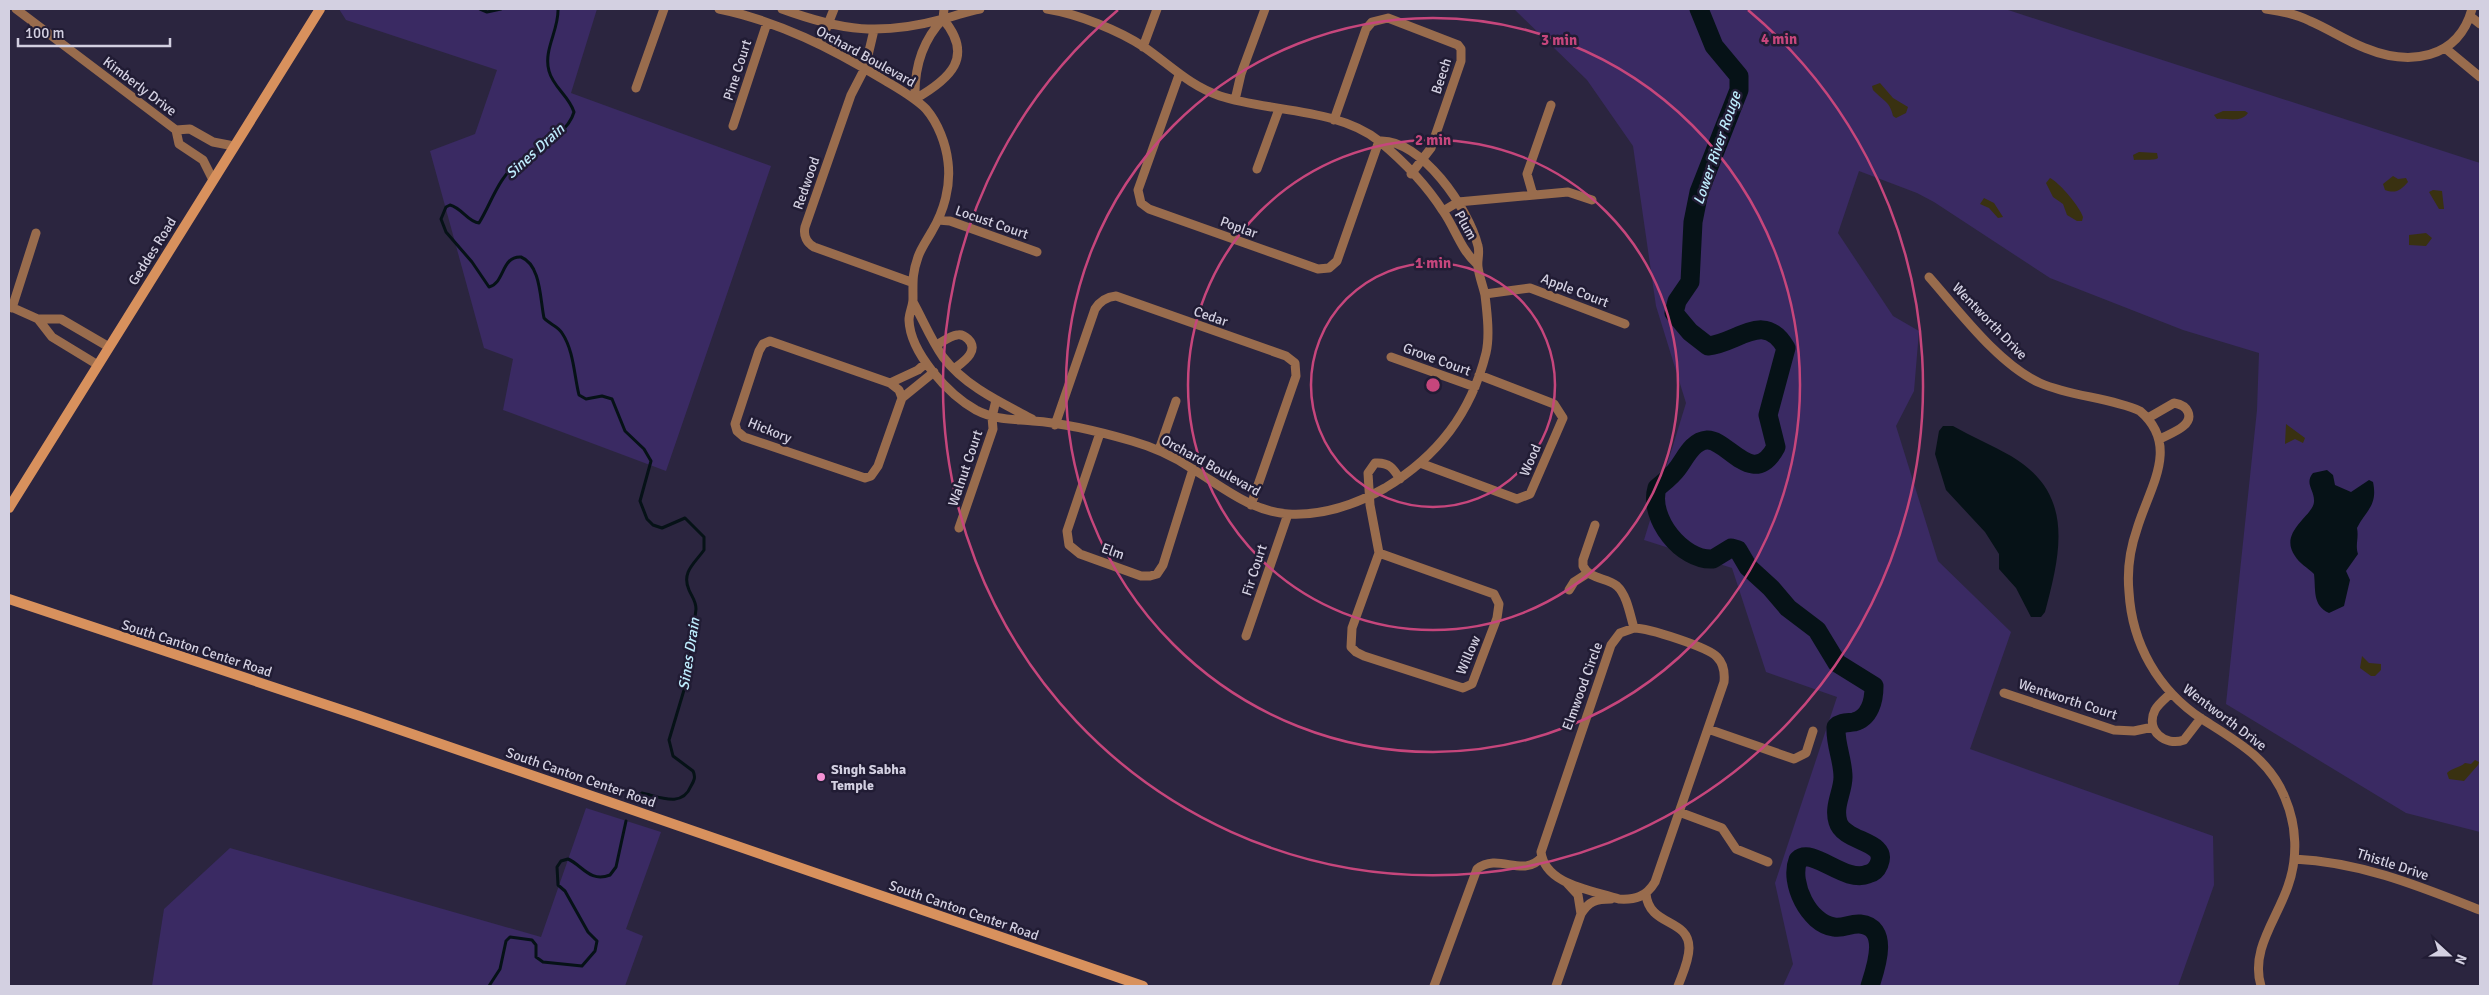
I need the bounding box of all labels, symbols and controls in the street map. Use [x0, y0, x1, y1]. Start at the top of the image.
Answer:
scale bar [18, 15, 170, 47]
street label: Orchard Boulevard [813, 22, 918, 91]
text: 100 m [25, 24, 65, 42]
text: 4 min [1761, 30, 1797, 48]
text: 3 min [1541, 31, 1577, 49]
street label: Pine Court [720, 37, 755, 103]
street label: Kimberly Drive [100, 53, 180, 120]
street label: Beech [1428, 56, 1455, 96]
water label: Lower River Rouge [1689, 88, 1745, 207]
water label: Sines Drain [502, 119, 569, 182]
text: 2 min [1415, 131, 1451, 149]
street label: Redwood [790, 155, 823, 212]
street label: Locust Court [953, 202, 1031, 243]
street label: Plum [1451, 208, 1480, 243]
street label: Poplar [1218, 213, 1261, 242]
street label: Geddes Road [125, 214, 180, 288]
text: 1 min [1415, 254, 1451, 272]
street label: Apple Court [1539, 270, 1611, 311]
street label: Wentworth Drive [1949, 279, 2031, 363]
street label: Cedar [1192, 303, 1231, 330]
street label: Grove Court [1401, 339, 1473, 380]
centre of rings [1424, 376, 1442, 394]
street label: Hickory [745, 414, 795, 447]
street label: Walnut Court [944, 428, 986, 509]
street label: Orchard Boulevard [1158, 431, 1263, 500]
street label: Wood [1516, 442, 1545, 479]
street label: Elm [1099, 540, 1127, 563]
street label: Fir Court [1238, 542, 1271, 598]
street label: South Canton Center Road [119, 616, 274, 681]
water label: Sines Drain [674, 616, 704, 691]
street label: Willow [1453, 633, 1484, 677]
street label: Elmwood Circle [1559, 640, 1606, 733]
street label: Wentworth Court [2016, 675, 2119, 723]
street label: Wentworth Drive [2179, 680, 2270, 754]
street label: South Canton Center Road [504, 744, 658, 811]
place label: Singh Sabha Temple [831, 761, 906, 794]
marker: Singh Sabha Temple [815, 771, 827, 783]
street label: Thistle Drive [2355, 845, 2431, 884]
street label: South Canton Center Road [887, 877, 1041, 944]
north arrow [2424, 930, 2474, 980]
text: N [2451, 952, 2470, 967]

